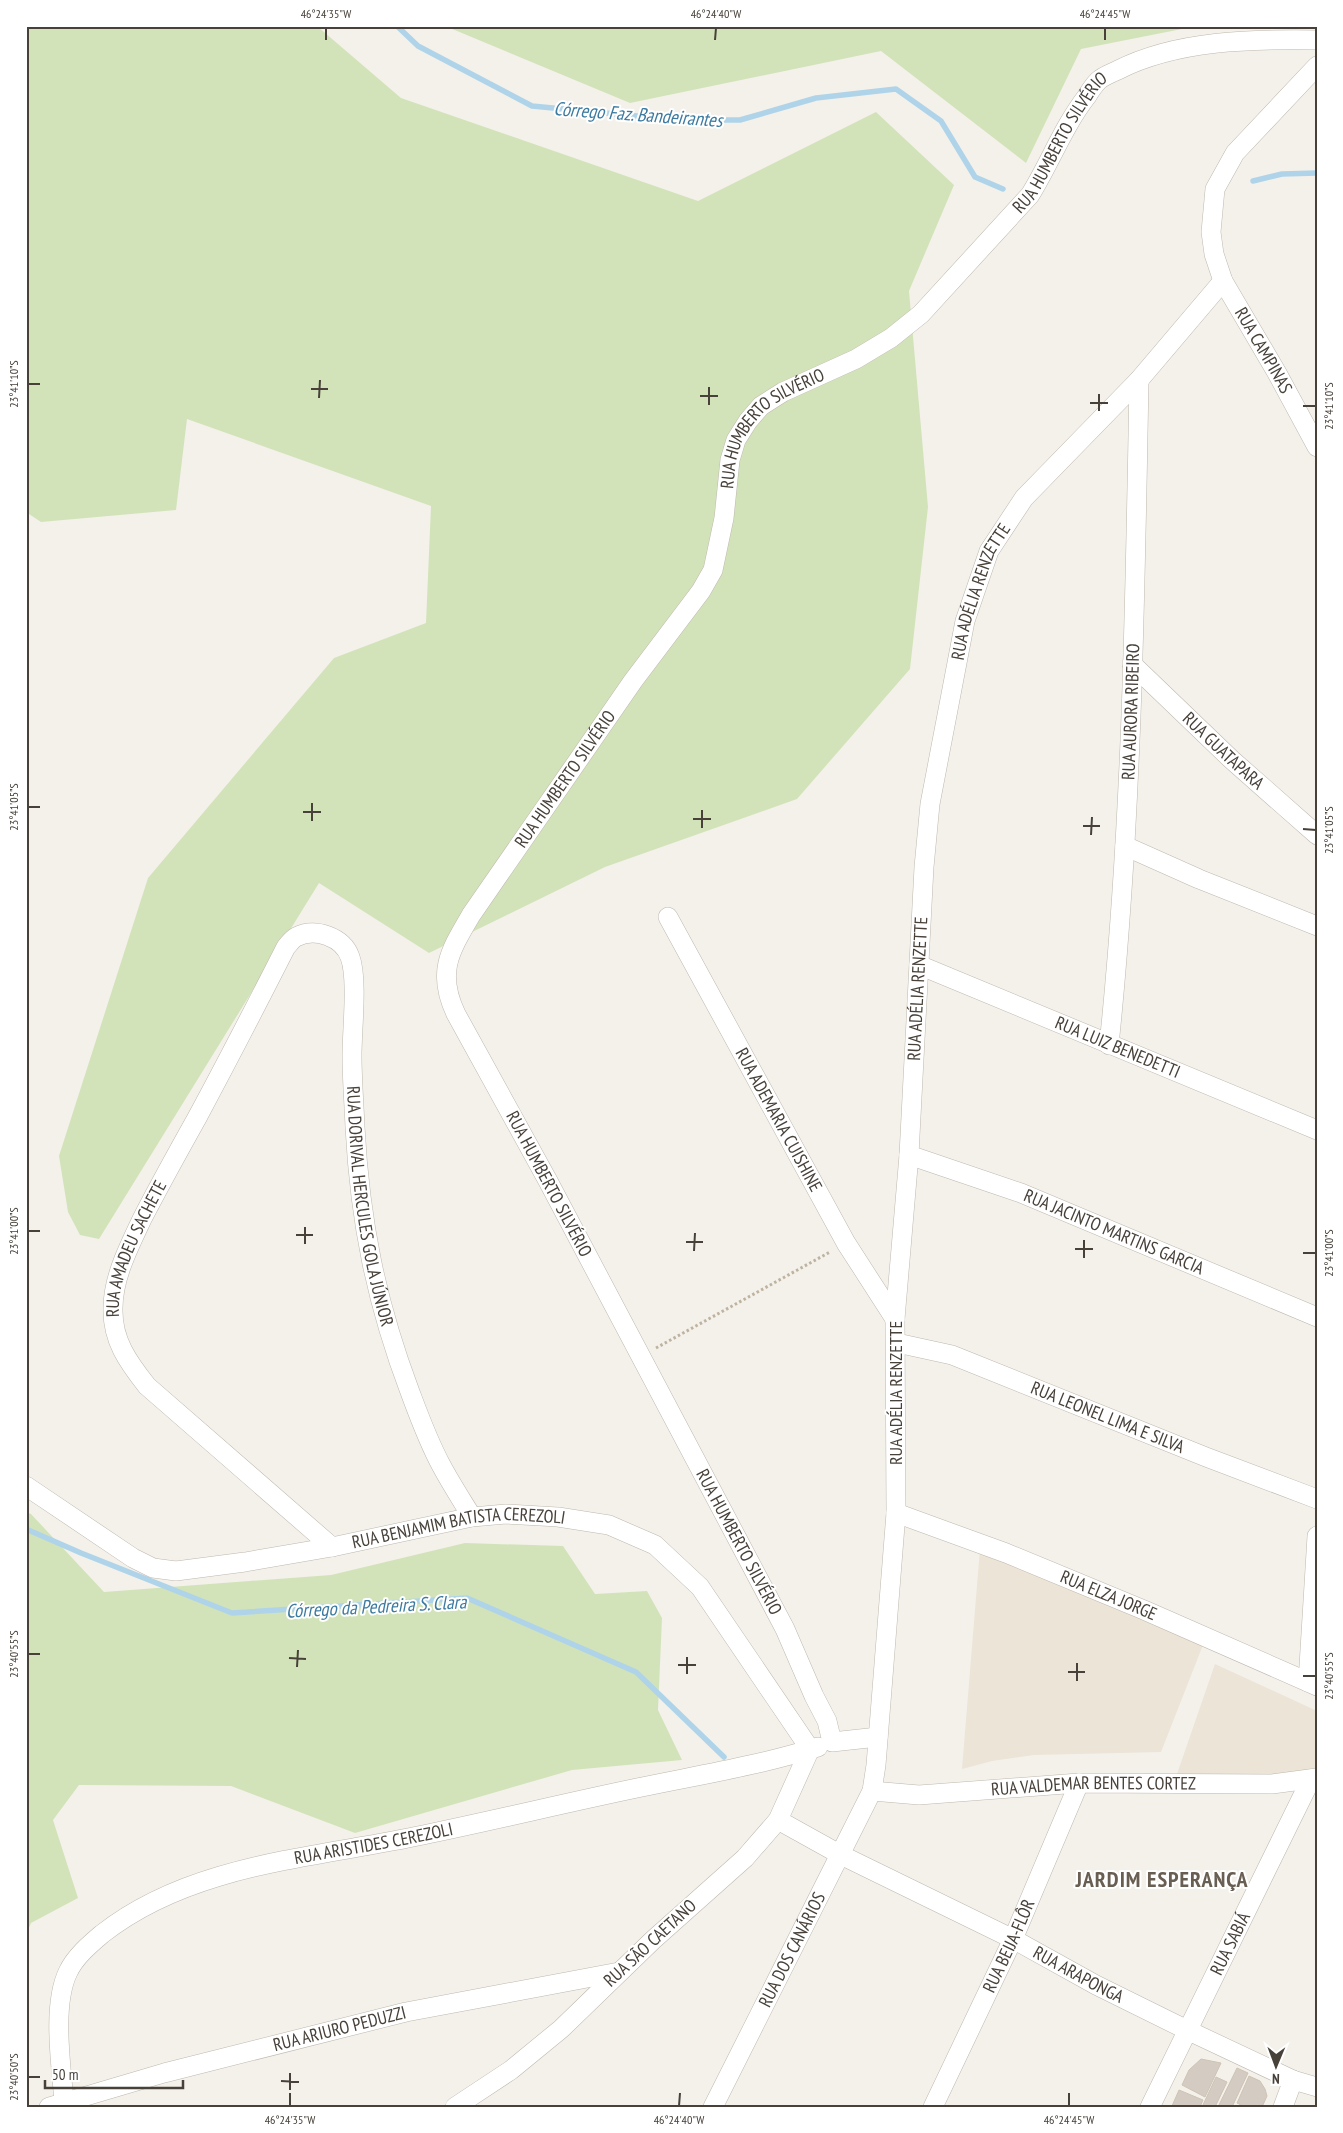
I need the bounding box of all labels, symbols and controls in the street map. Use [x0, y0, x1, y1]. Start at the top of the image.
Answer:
text: 46°24'35"W [301, 6, 351, 21]
text: 46°24'40"W [691, 6, 741, 21]
text: 46°24'45"W [1080, 6, 1130, 21]
street label: RUA HUMBERTO SILVÉRIO [1007, 66, 1111, 218]
water label: Córrego Faz. Bandeirantes [553, 96, 725, 132]
street label: RUA CAMPINAS [1230, 303, 1298, 398]
text: 23°41'10"S [6, 360, 21, 408]
street label: RUA HUMBERTO SILVÉRIO [715, 363, 828, 490]
text: 23°41'10"S [1321, 382, 1336, 430]
street label: RUA ADÉLIA RENZETTE [946, 519, 1015, 662]
street label: RUA AURORA RIBEIRO [1116, 643, 1144, 780]
street label: RUA HUMBERTO SILVÉRIO [509, 705, 620, 852]
street label: RUA GUATAPARA [1178, 707, 1270, 794]
text: 23°41'05"S [6, 783, 21, 831]
text: 23°41'05"S [1321, 806, 1336, 854]
street label: RUA ADÉLIA RENZETTE [902, 916, 932, 1061]
street label: RUA LUIZ BENEDETTI [1052, 1011, 1184, 1083]
street label: RUA ADEMARIA CUISHINE [731, 1044, 828, 1195]
street label: RUA DORIVAL HERCULES GOLA JÚNIOR [342, 1085, 399, 1329]
street label: RUA HUMBERTO SILVÉRIO [501, 1107, 598, 1261]
street label: RUA AMADEU SACHETE [101, 1176, 171, 1317]
street label: RUA JACINTO MARTINS GARCIA [1021, 1184, 1208, 1280]
text: 23°41'00"S [6, 1207, 21, 1255]
text: 23°41'00"S [1321, 1229, 1336, 1277]
street label: RUA ADÉLIA RENZETTE [884, 1321, 907, 1465]
street label: RUA LEONEL LIMA E SILVA [1028, 1376, 1188, 1458]
street label: RUA HUMBERTO SILVÉRIO [691, 1465, 788, 1619]
street label: RUA BENJAMIM BATISTA CEREZOLI [350, 1502, 567, 1553]
street label: RUA ELZA JORGE [1057, 1565, 1161, 1625]
water label: Córrego da Pedreira S. Clara [285, 1589, 468, 1623]
text: 23°40'55"S [6, 1630, 21, 1678]
text: 23°40'55"S [1321, 1652, 1336, 1700]
street label: RUA VALDEMAR BENTES CORTEZ [990, 1771, 1196, 1801]
street label: RUA ARISTIDES CEREZOLI [292, 1817, 455, 1869]
district label: JARDIM ESPERANÇA [1074, 1865, 1249, 1893]
street label: RUA DOS CANÁRIOS [753, 1888, 830, 2011]
street label: RUA SÃO CAETANO [598, 1894, 701, 1991]
street label: RUA BEIJA-FLÔR [977, 1895, 1040, 1996]
street label: RUA SABIÁ [1205, 1908, 1255, 1979]
street label: RUA ARAPONGA [1029, 1941, 1128, 2008]
street label: RUA ARIURO PEDUZZI [271, 2000, 408, 2056]
north arrow [1250, 2040, 1300, 2090]
text: 23°40'50"S [6, 2053, 21, 2101]
scale bar [45, 2058, 182, 2090]
text: 50 m [52, 2065, 78, 2084]
text: N [1272, 2070, 1280, 2088]
text: 46°24'35"W [265, 2112, 315, 2127]
text: 46°24'40"W [654, 2112, 704, 2127]
text: 46°24'45"W [1044, 2112, 1094, 2127]

